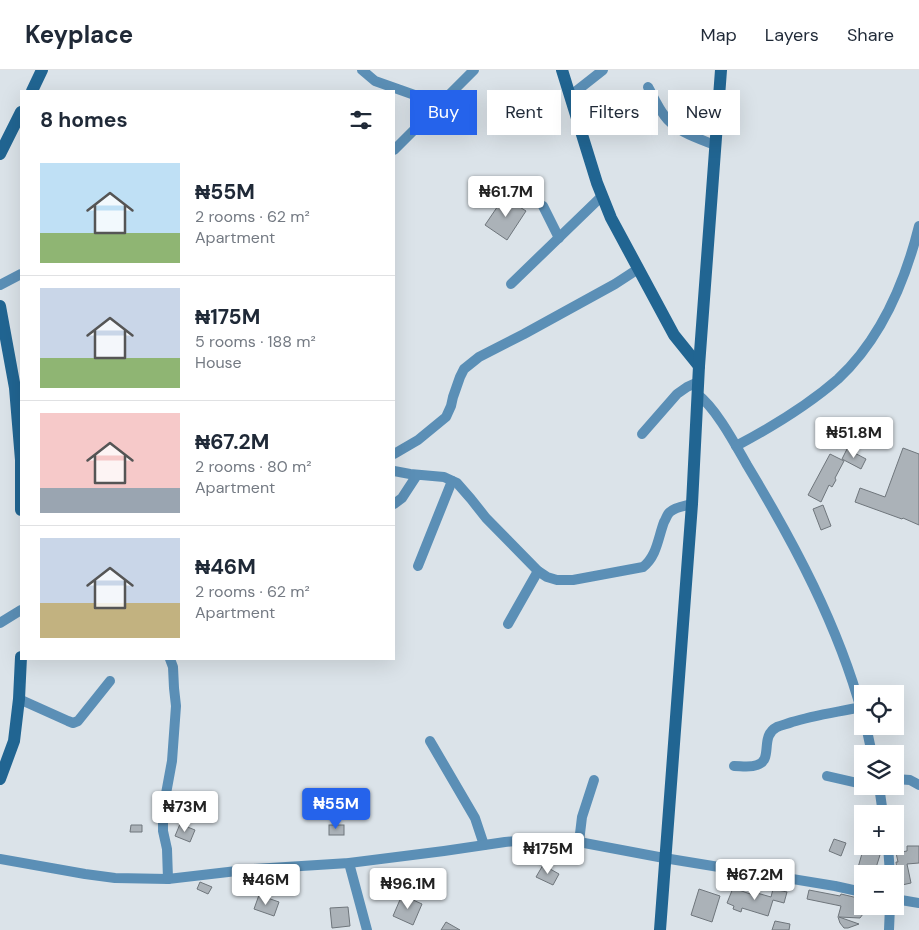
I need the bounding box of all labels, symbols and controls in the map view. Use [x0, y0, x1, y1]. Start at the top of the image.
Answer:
text: Keyplace [25, 19, 133, 50]
text: Map [701, 23, 737, 47]
text: Layers [765, 23, 819, 47]
text: Share [847, 23, 894, 47]
chip: Buy [410, 90, 477, 135]
chip: Rent [487, 90, 561, 135]
chip: Filters [571, 90, 658, 135]
chip: New [668, 90, 740, 135]
text: 8 homes [40, 106, 128, 134]
icon: filters [347, 106, 375, 134]
pin: ₦61.7M [465, 176, 547, 218]
text: ₦55M [195, 178, 255, 206]
text: ₦61.7M [479, 181, 533, 202]
icon: home [80, 183, 140, 243]
text: 2 rooms · 62 m² [195, 206, 310, 227]
text: Apartment [195, 227, 275, 248]
text: ₦175M [195, 303, 260, 331]
icon: home [80, 308, 140, 368]
text: 5 rooms · 188 m² [195, 331, 316, 352]
text: House [195, 352, 242, 373]
pin: ₦51.8M [813, 416, 895, 459]
text: ₦51.8M [826, 422, 882, 443]
text: ₦67.2M [195, 428, 269, 456]
icon: home [80, 433, 140, 493]
text: 2 rooms · 80 m² [195, 456, 312, 477]
text: Apartment [195, 477, 275, 498]
text: ₦46M [195, 553, 256, 581]
icon: home [80, 558, 140, 618]
text: 2 rooms · 62 m² [195, 581, 310, 602]
text: Apartment [195, 602, 275, 623]
map controls [854, 685, 904, 915]
button: locate [854, 685, 904, 735]
button: layers [854, 745, 904, 795]
pin: ₦55M [306, 788, 366, 830]
pin: ₦73M [155, 790, 215, 833]
text: ₦55M [313, 793, 359, 814]
text: ₦73M [163, 796, 207, 817]
button: + [854, 805, 904, 855]
pin: ₦175M [513, 832, 583, 875]
text: ₦175M [523, 838, 573, 859]
pin: ₦67.2M [714, 858, 796, 901]
pin: ₦46M [236, 864, 296, 906]
text: ₦67.2M [727, 864, 783, 885]
button: − [854, 865, 904, 915]
pin: ₦96.1M [367, 868, 449, 910]
text: ₦46M [243, 869, 289, 890]
text: ₦96.1M [381, 873, 435, 894]

